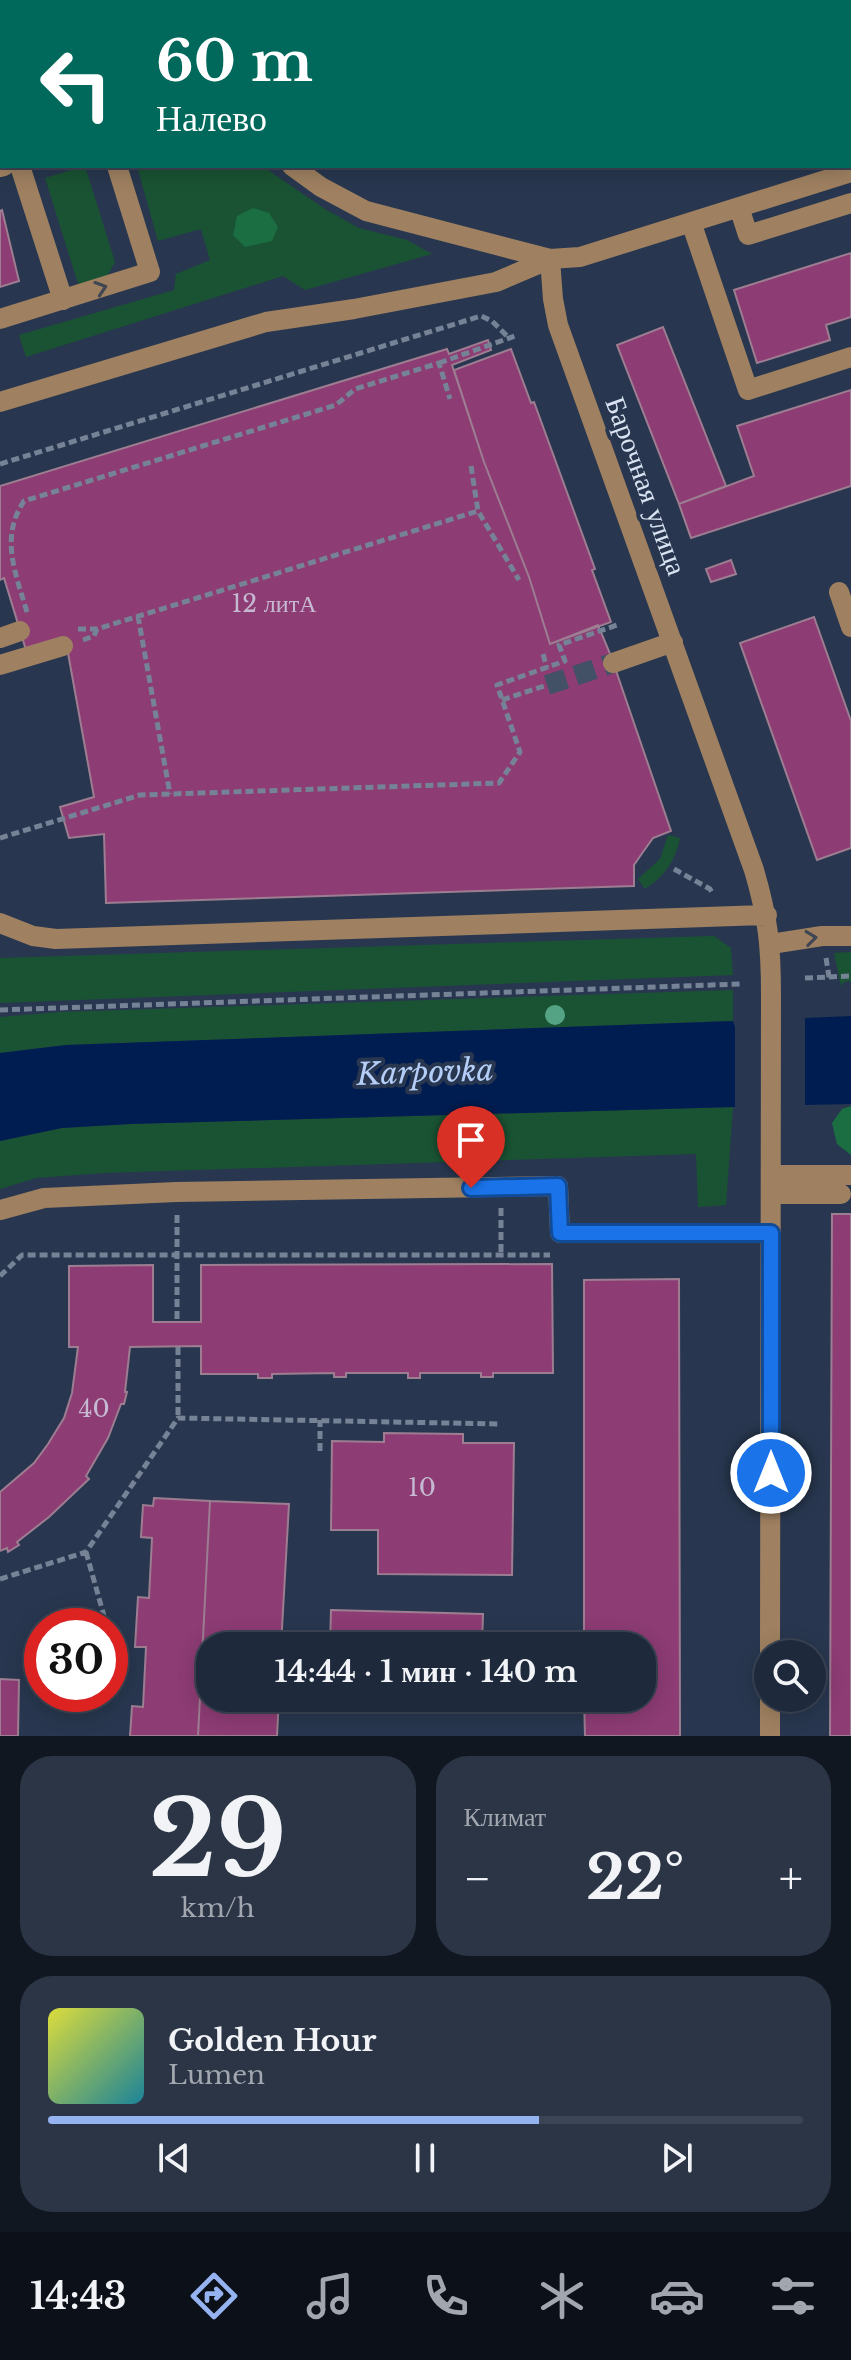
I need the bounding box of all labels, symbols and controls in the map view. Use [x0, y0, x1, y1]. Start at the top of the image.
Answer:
text: 60 m [156, 27, 313, 96]
icon: left [24, 32, 128, 136]
text: Налево [156, 96, 267, 141]
one-way arrow [94, 281, 108, 297]
street label: Барочная улица [598, 392, 695, 581]
house number: 12 литА [231, 589, 317, 618]
one-way arrow [804, 930, 818, 947]
water label: Karpovka [355, 1051, 494, 1093]
pin [437, 1106, 505, 1188]
icon: arrive [449, 1118, 493, 1162]
house number: 40 [78, 1394, 110, 1423]
position arrow [729, 1431, 813, 1515]
house number: 10 [408, 1473, 436, 1502]
speed limit sign: 30 [24, 1608, 128, 1712]
map controls [754, 1640, 826, 1712]
button: search [754, 1640, 826, 1712]
text: 14:44 · 1 мин · 140 m [274, 1653, 578, 1690]
text: 29 [149, 1775, 287, 1904]
text: Климат [464, 1801, 546, 1833]
text: 22° [586, 1841, 684, 1915]
text: − [464, 1851, 491, 1906]
text: + [779, 1851, 803, 1906]
text: km/h [181, 1892, 255, 1924]
text: Golden Hour [168, 2022, 377, 2059]
text: Lumen [168, 2059, 265, 2091]
icon: previous [152, 2136, 196, 2180]
icon: pause [403, 2136, 447, 2180]
icon: next [655, 2136, 699, 2180]
icon: directions [186, 2268, 242, 2324]
icon: music [302, 2268, 358, 2324]
icon: phone [418, 2268, 474, 2324]
icon: climate [534, 2268, 590, 2324]
icon: car [649, 2268, 705, 2324]
icon: filters [765, 2268, 821, 2324]
text: 14:43 [30, 2274, 127, 2319]

